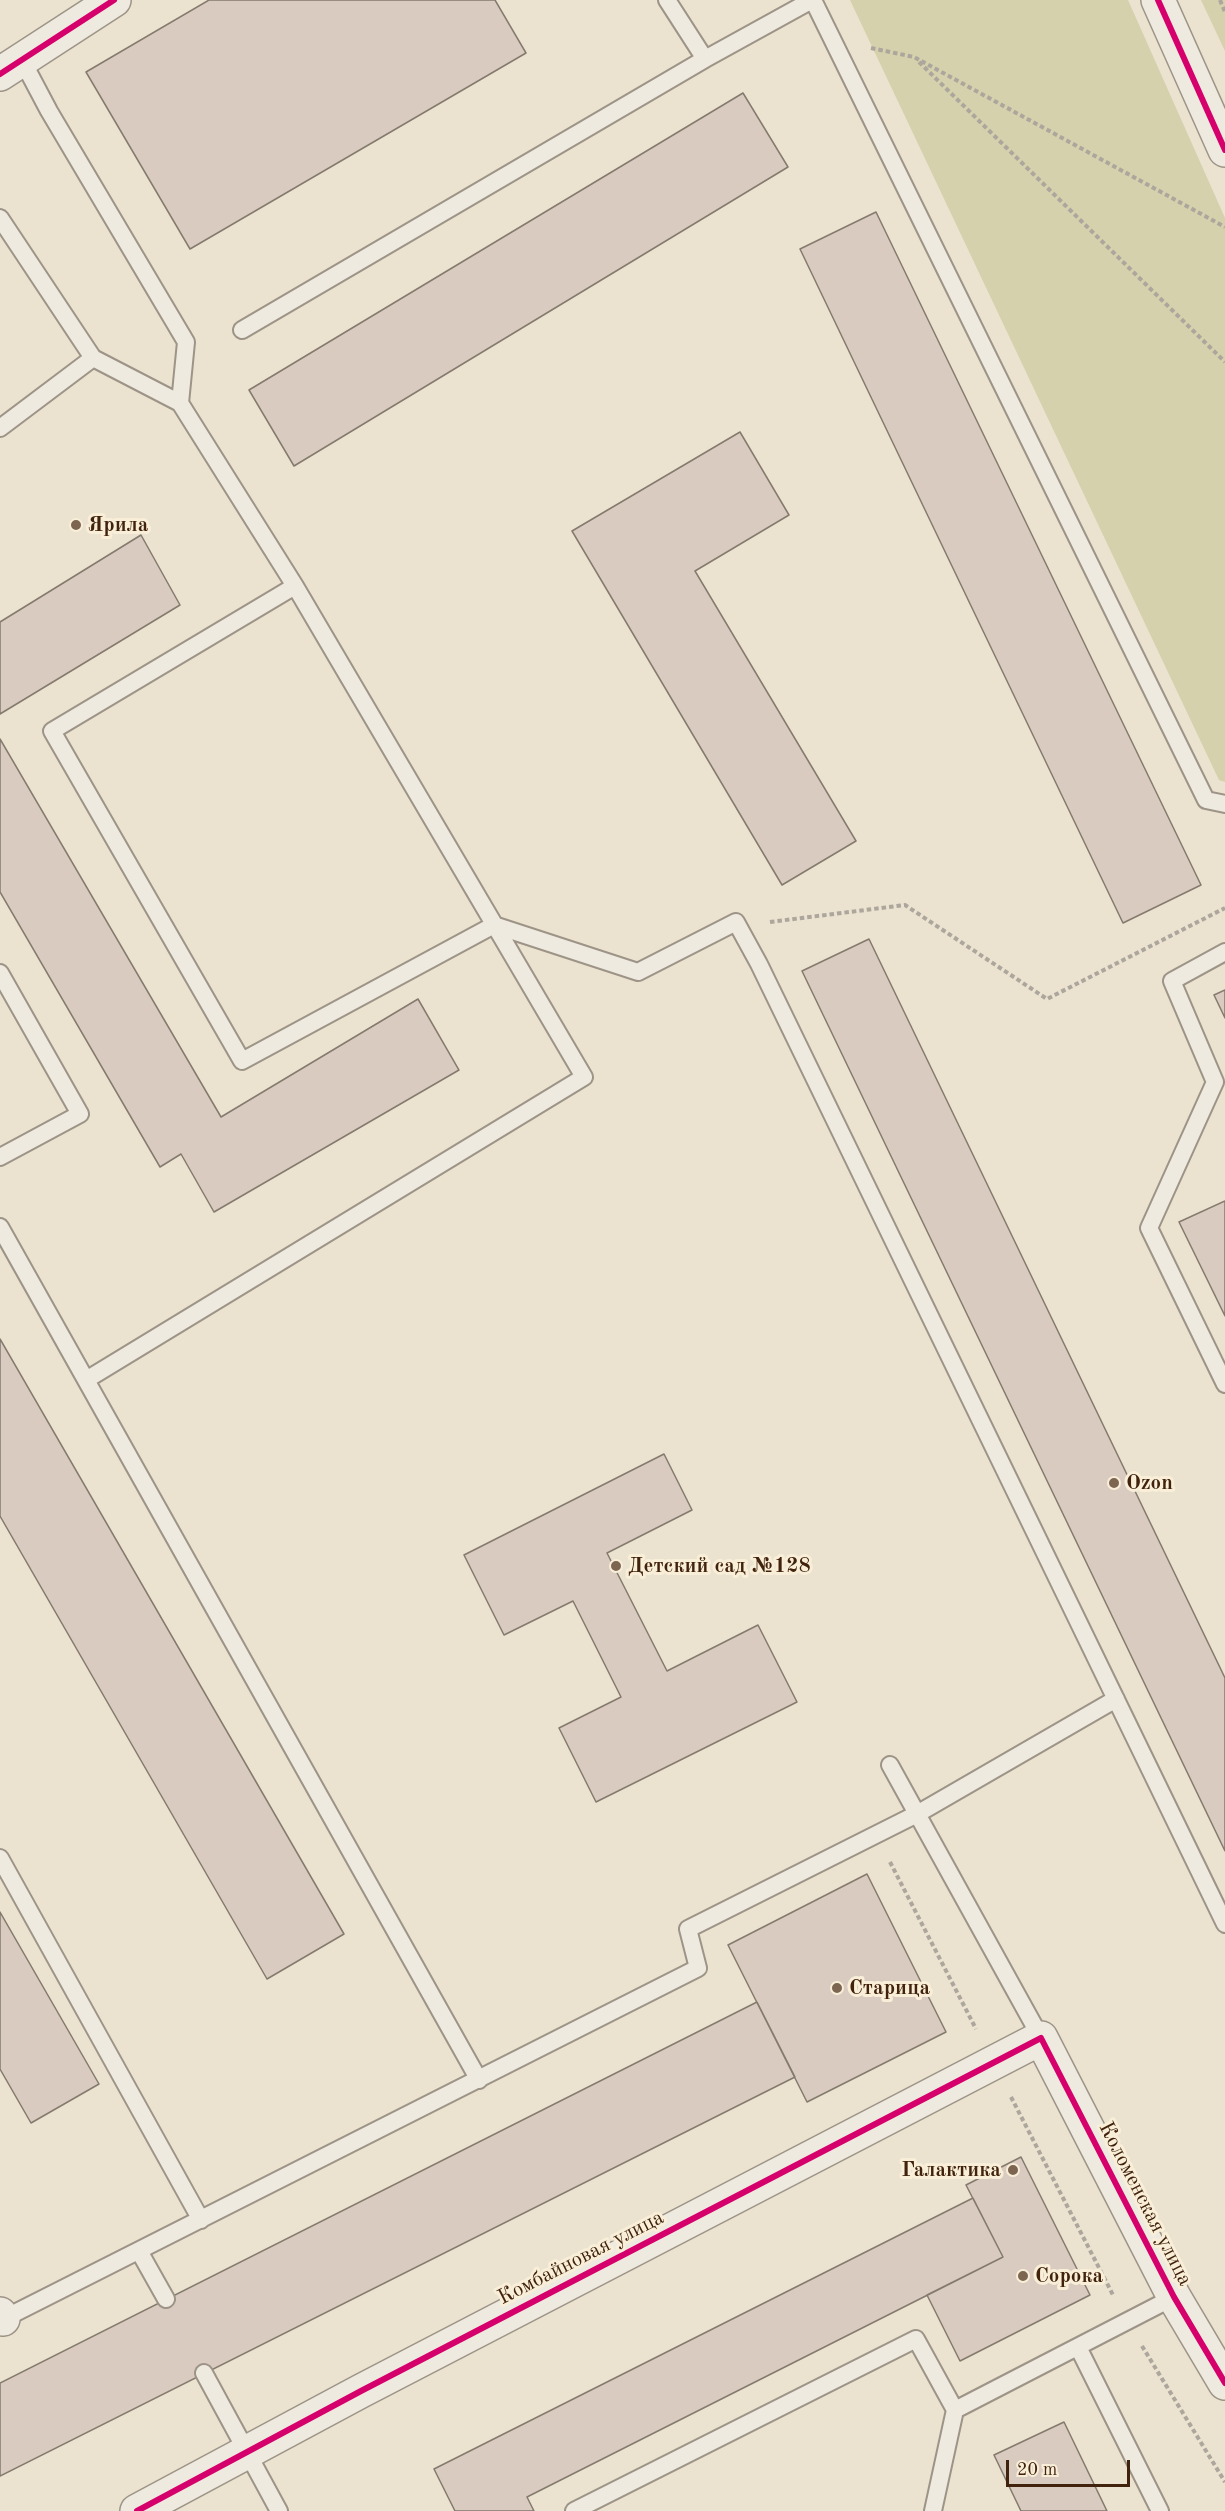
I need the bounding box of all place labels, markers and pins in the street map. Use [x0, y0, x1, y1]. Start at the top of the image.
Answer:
place label: Ярила [88, 512, 148, 538]
marker: Ярила [69, 518, 83, 532]
place label: Ozon [1126, 1470, 1173, 1496]
marker: Ozon [1107, 1476, 1121, 1490]
place label: Детский сад №128 [628, 1553, 811, 1579]
marker: Детский сад №128 [609, 1559, 623, 1573]
place label: Старица [849, 1975, 930, 2001]
marker: Старица [830, 1981, 844, 1995]
place label: Галактика [901, 2157, 1001, 2183]
marker: Галактика [1006, 2163, 1020, 2177]
place label: Сорока [1035, 2263, 1103, 2289]
marker: Сорока [1016, 2269, 1030, 2283]

